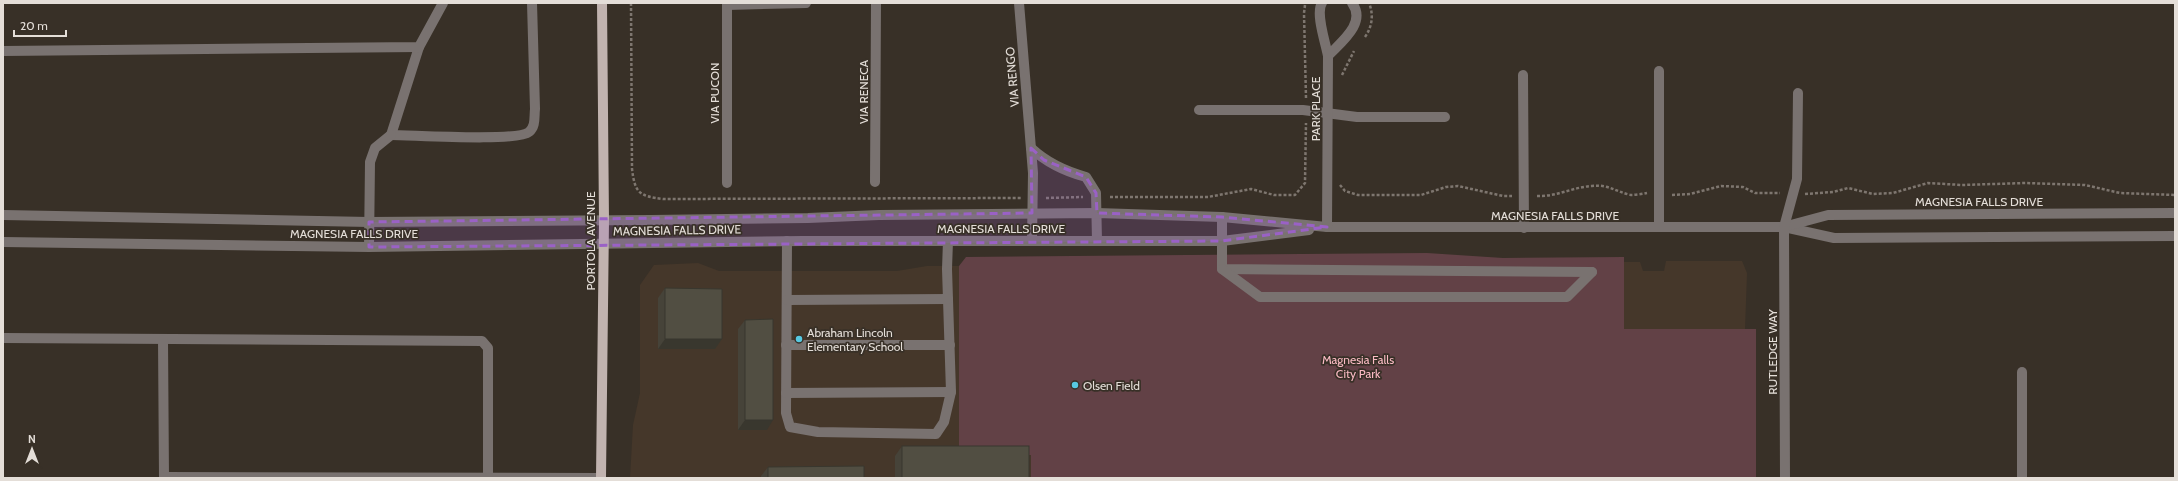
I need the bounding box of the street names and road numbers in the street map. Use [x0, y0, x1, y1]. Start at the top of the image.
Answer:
street label: VIA RENGO [1002, 46, 1022, 108]
street label: VIA RENECA [856, 59, 871, 124]
street label: VIA PUCON [707, 63, 722, 123]
street label: PARK PLACE [1308, 76, 1323, 141]
street label: PORTOLA AVENUE [583, 191, 598, 291]
street label: MAGNESIA FALLS DRIVE [1915, 194, 2043, 209]
street label: MAGNESIA FALLS DRIVE [1491, 208, 1619, 223]
street label: MAGNESIA FALLS DRIVE [613, 221, 742, 239]
street label: MAGNESIA FALLS DRIVE [937, 221, 1065, 236]
street label: MAGNESIA FALLS DRIVE [290, 226, 418, 241]
street label: RUTLEDGE WAY [1765, 309, 1780, 395]

